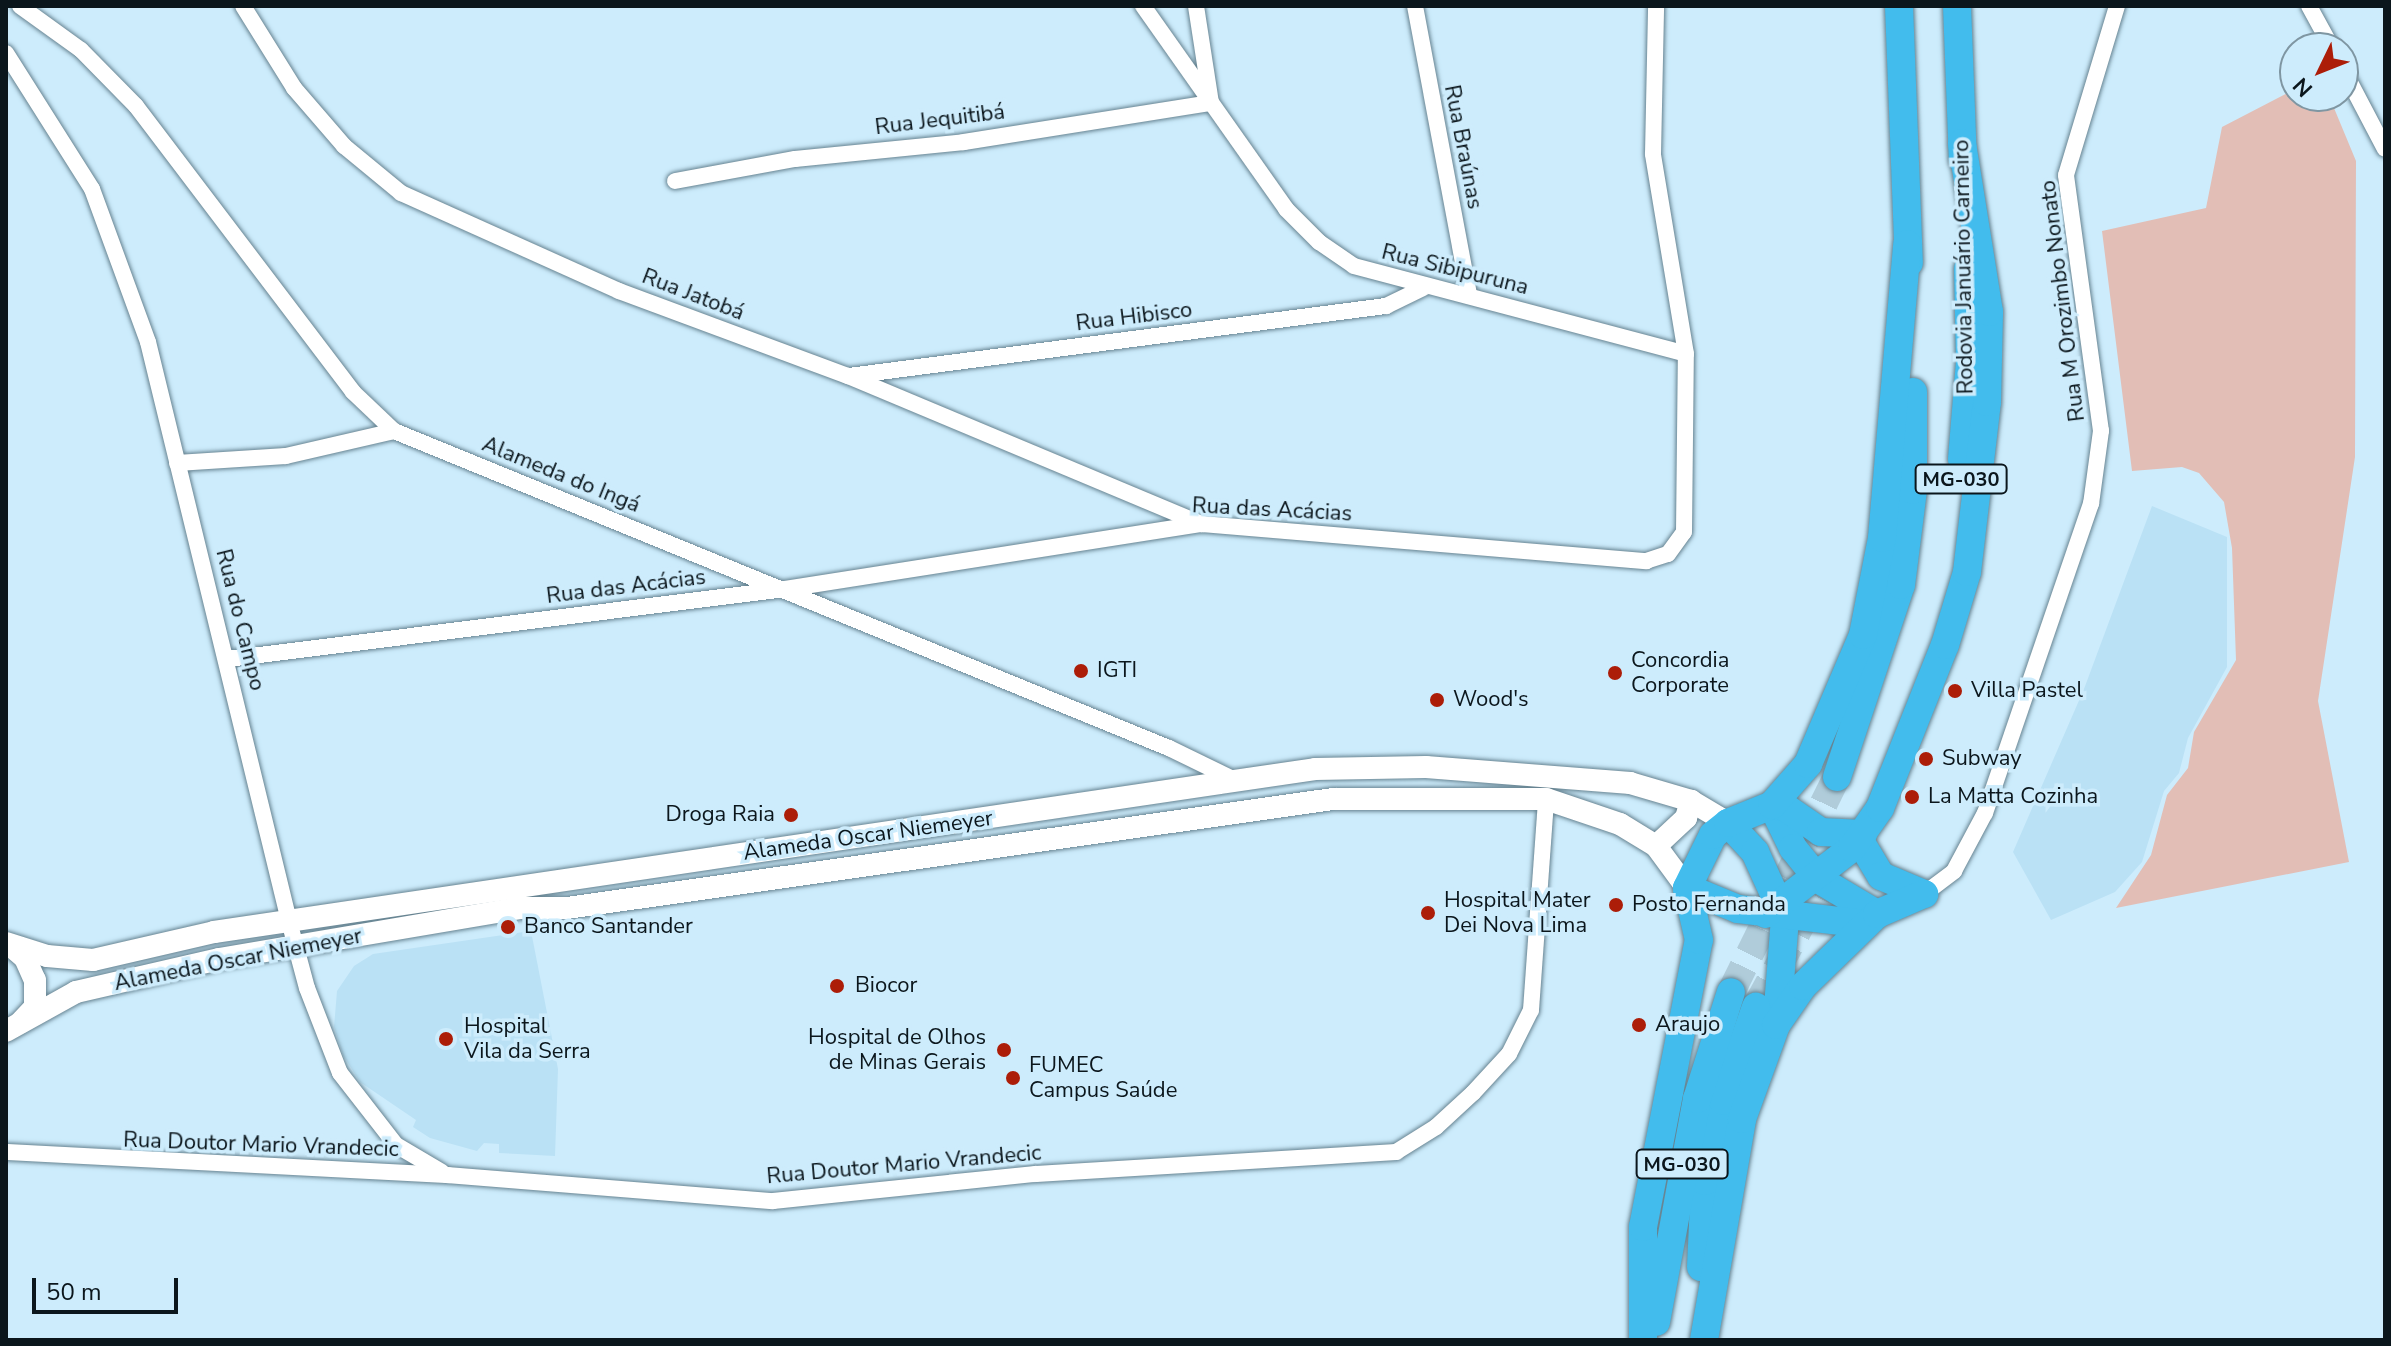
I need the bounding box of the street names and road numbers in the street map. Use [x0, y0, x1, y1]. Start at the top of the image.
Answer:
street label: Rua Braúnas [1438, 83, 1488, 211]
street label: Rua Jequitibá [873, 99, 1007, 141]
street label: Rodovia Januário Carneiro [1949, 139, 1979, 395]
street label: Rua M Orozimbo Nonato [2035, 179, 2091, 423]
street label: Rua Sibipuruna [1379, 239, 1531, 301]
street label: Rua Jatobá [638, 263, 748, 327]
street label: Rua Hibisco [1074, 297, 1194, 337]
street label: Alameda do Ingá [478, 431, 644, 519]
road number: MG-030 [1913, 463, 2009, 495]
street label: Rua das Acácias [1191, 493, 1353, 527]
street label: Rua do Campo [210, 546, 270, 694]
street label: Rua das Acácias [545, 564, 707, 610]
street label: Alameda Oscar Niemeyer [741, 805, 995, 867]
street label: Alameda Oscar Niemeyer [112, 923, 364, 997]
street label: Rua Doutor Mario Vrandecic [123, 1127, 399, 1163]
street label: Rua Doutor Mario Vrandecic [765, 1140, 1043, 1190]
road number: MG-030 [1634, 1148, 1730, 1180]

